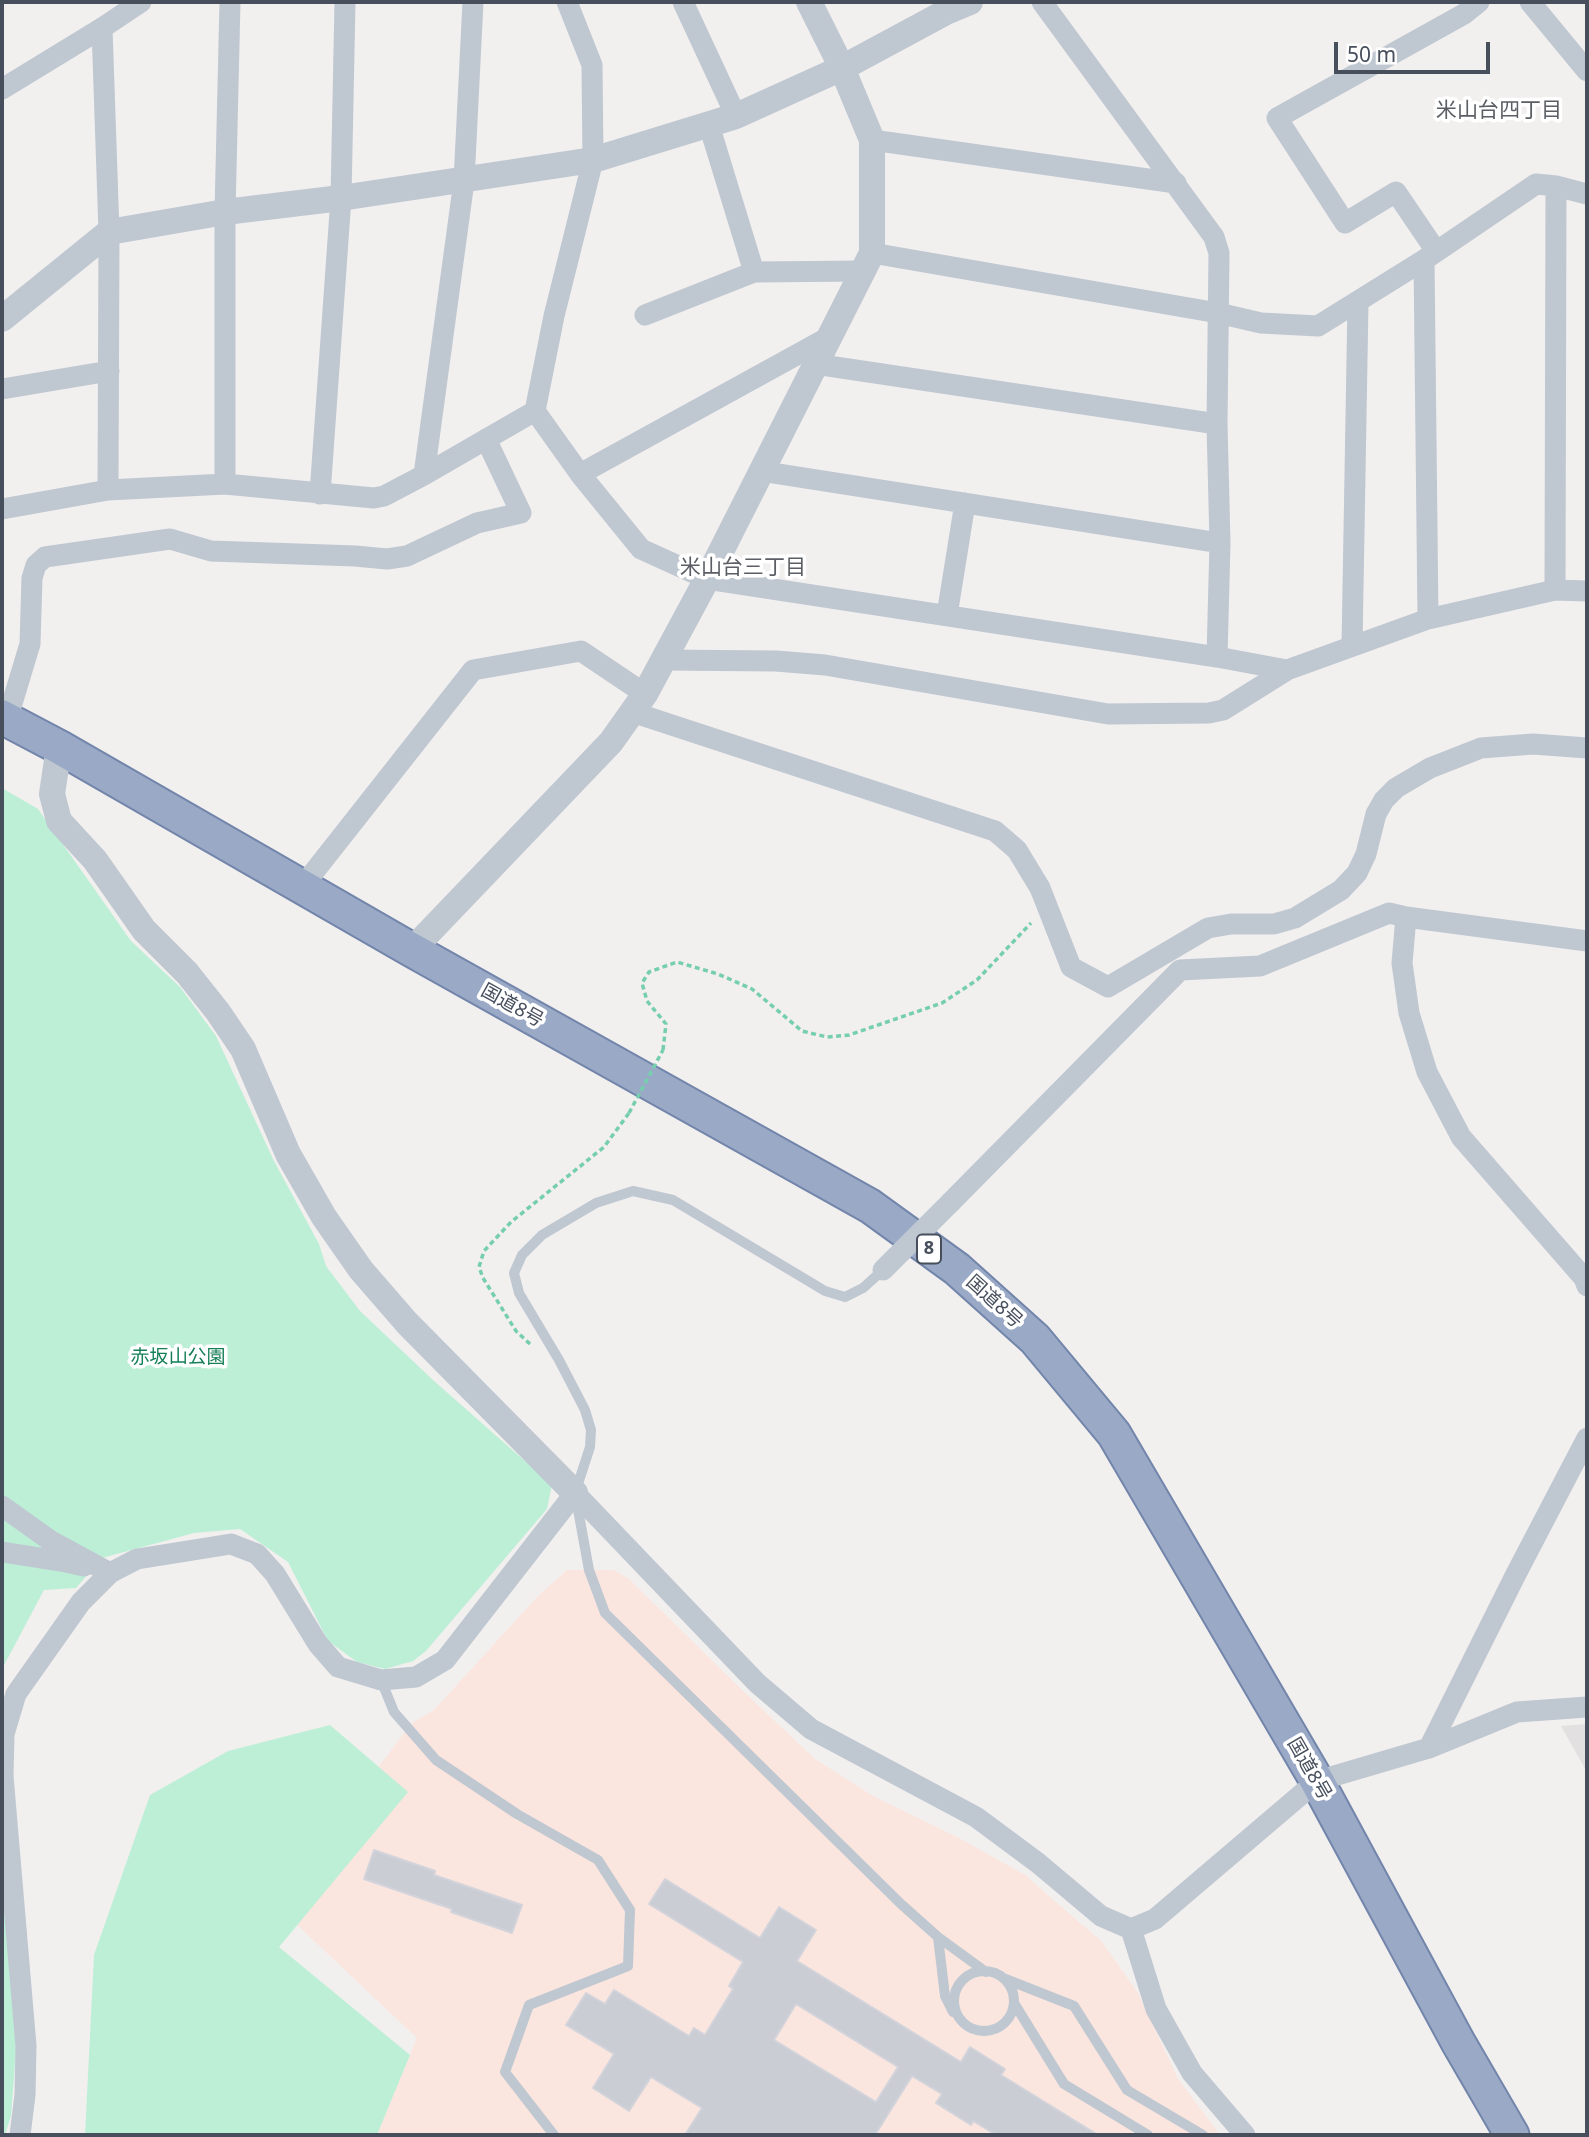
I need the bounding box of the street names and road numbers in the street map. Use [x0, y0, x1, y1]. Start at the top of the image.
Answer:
street label: 国道8号 [477, 980, 547, 1032]
road number: 8 [917, 1234, 941, 1264]
street label: 国道8号 [961, 1271, 1027, 1333]
street label: 国道8号 [1282, 1734, 1336, 1804]

